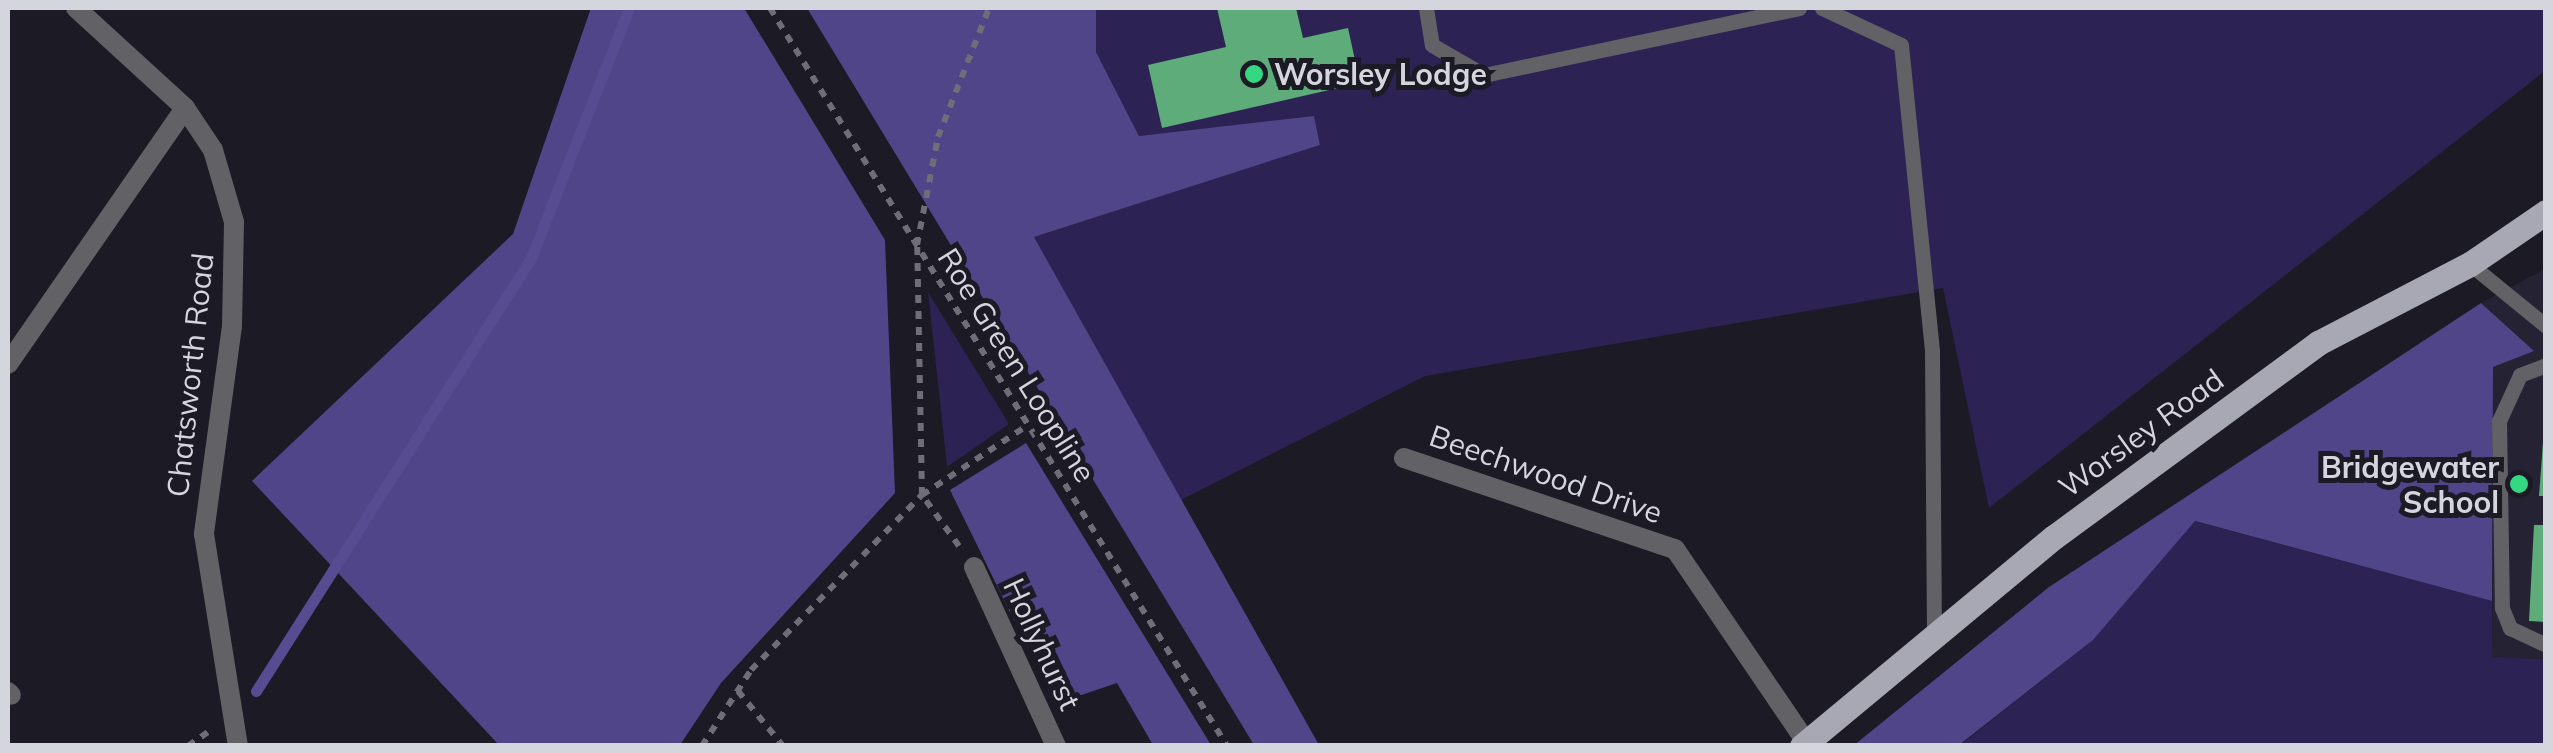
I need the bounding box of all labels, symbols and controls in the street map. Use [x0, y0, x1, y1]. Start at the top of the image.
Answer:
place label: Worsley Lodge [1274, 56, 1487, 92]
marker: Worsley Lodge [1243, 63, 1265, 85]
street label: Roe Green Loopline [930, 241, 1104, 489]
street label: Chatsworth Road [159, 251, 221, 499]
street label: Worsley Road [2052, 361, 2230, 505]
street label: Beechwood Drive [1425, 417, 1667, 531]
place label: Bridgewater School [2321, 449, 2499, 520]
marker: Bridgewater School [2508, 473, 2530, 495]
street label: Hollyhurst [996, 572, 1088, 716]

